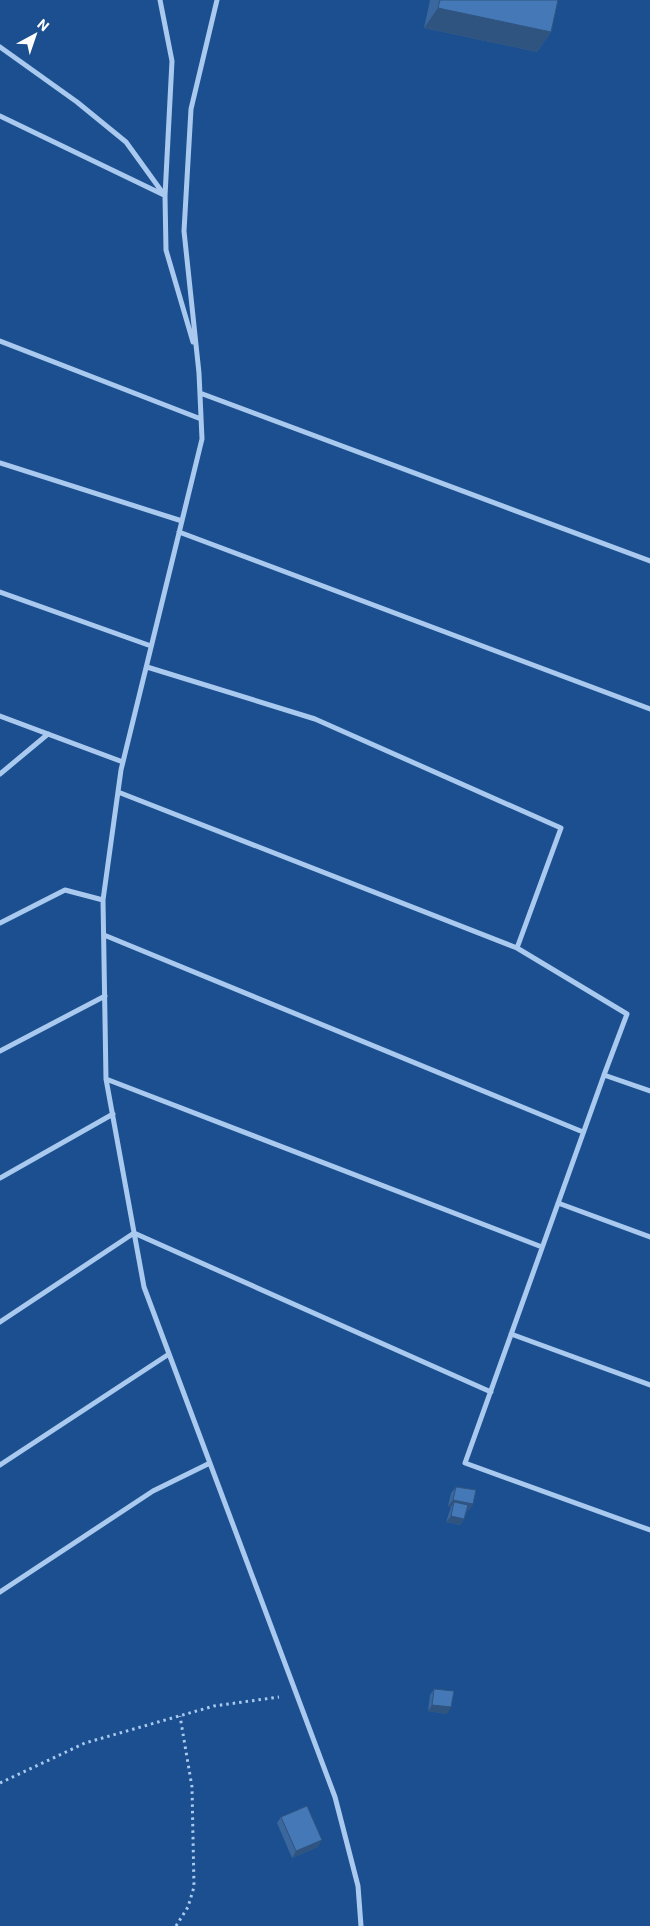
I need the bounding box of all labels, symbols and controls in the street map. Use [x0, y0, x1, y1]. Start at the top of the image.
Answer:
north arrow [10, 10, 60, 60]
text: N [34, 16, 52, 34]

